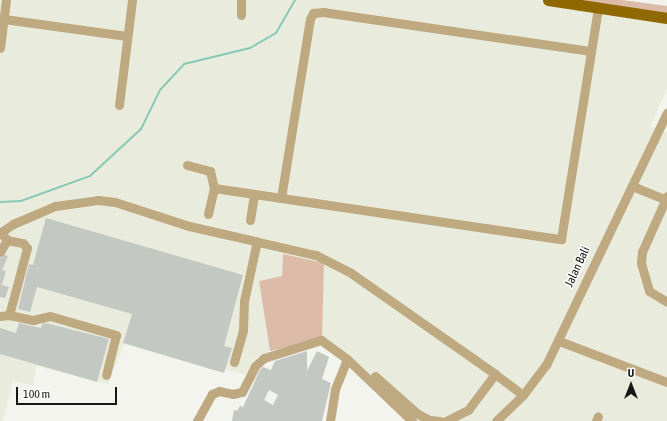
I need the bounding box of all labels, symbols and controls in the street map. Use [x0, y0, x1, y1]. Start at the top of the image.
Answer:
street label: Jalan Bali [562, 245, 594, 289]
north arrow [611, 365, 651, 405]
text: U [628, 367, 634, 379]
scale bar [18, 379, 119, 405]
text: 100 m [23, 387, 50, 401]

